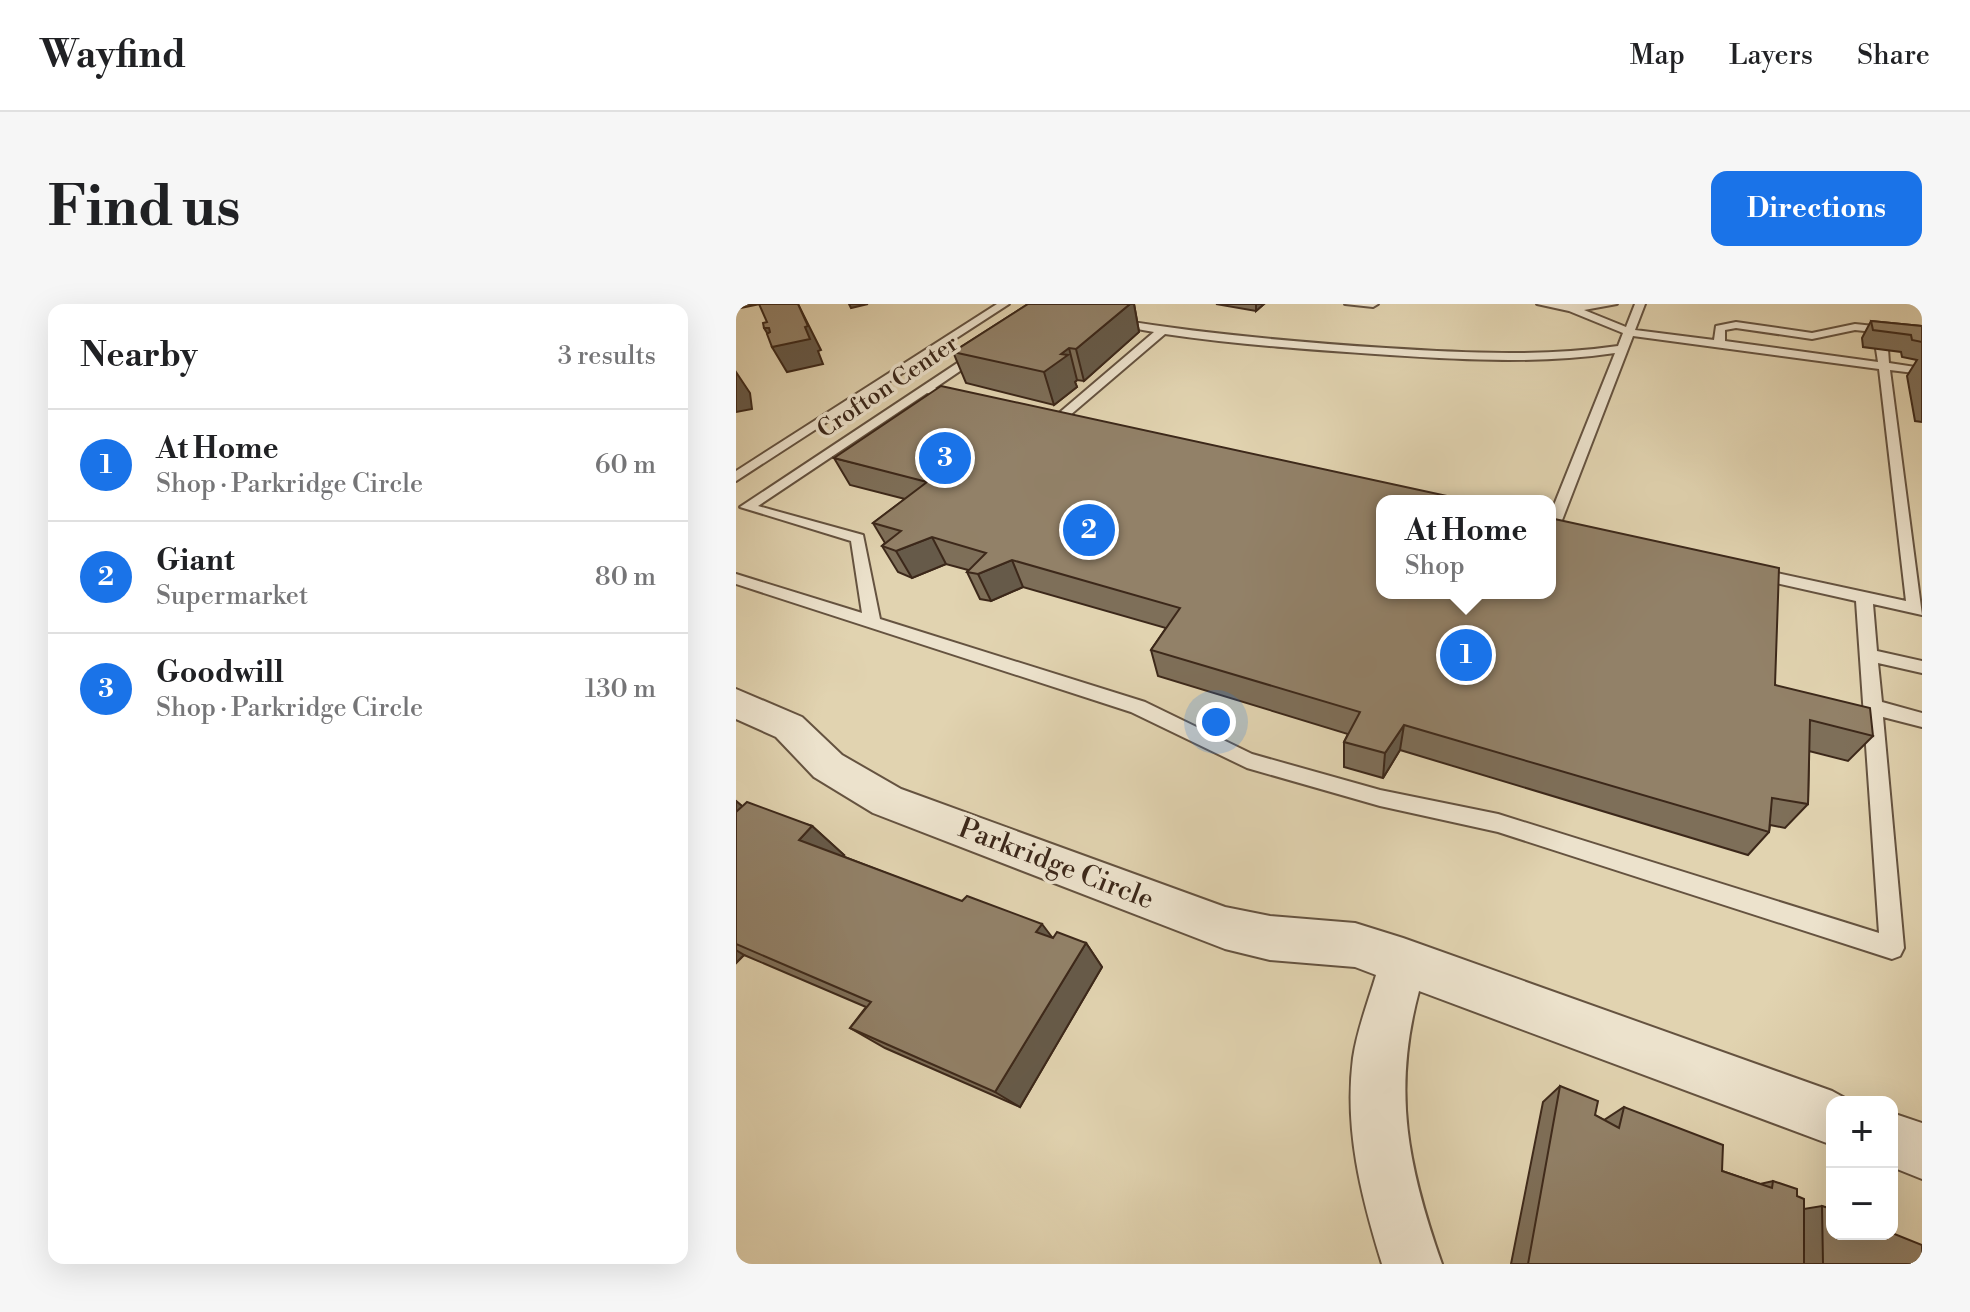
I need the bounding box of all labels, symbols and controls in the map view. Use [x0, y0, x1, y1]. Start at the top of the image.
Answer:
text: Wayfind [40, 32, 186, 79]
text: Map [1630, 38, 1685, 73]
text: Layers [1729, 38, 1813, 73]
text: Share [1857, 38, 1930, 73]
button: Directions [1711, 171, 1922, 246]
text: Find us [48, 173, 241, 243]
street label: Crofton Center [812, 329, 964, 445]
text: Nearby [80, 335, 198, 377]
text: 3 results [558, 340, 656, 372]
pin: 3 [919, 428, 971, 488]
text: At Home [156, 430, 279, 468]
text: 1 [100, 449, 112, 481]
text: 60 m [595, 449, 656, 481]
text: Shop · Parkridge Circle [156, 468, 423, 500]
popup [1376, 495, 1556, 599]
pin: 2 [1063, 500, 1115, 560]
text: At Home [1405, 512, 1527, 550]
text: Giant [156, 542, 235, 580]
text: Shop [1405, 550, 1465, 582]
text: 2 [98, 561, 114, 593]
text: 80 m [595, 561, 656, 593]
text: Supermarket [156, 580, 308, 612]
pin: 1 [1440, 625, 1492, 685]
text: Goodwill [156, 654, 284, 692]
text: 3 [98, 673, 114, 705]
text: 130 m [585, 673, 656, 705]
text: Shop · Parkridge Circle [156, 692, 423, 724]
your location [1196, 702, 1236, 742]
street label: Parkridge Circle [953, 811, 1159, 917]
map controls [1826, 1096, 1898, 1240]
button: + [1826, 1096, 1898, 1168]
button: − [1826, 1168, 1898, 1240]

